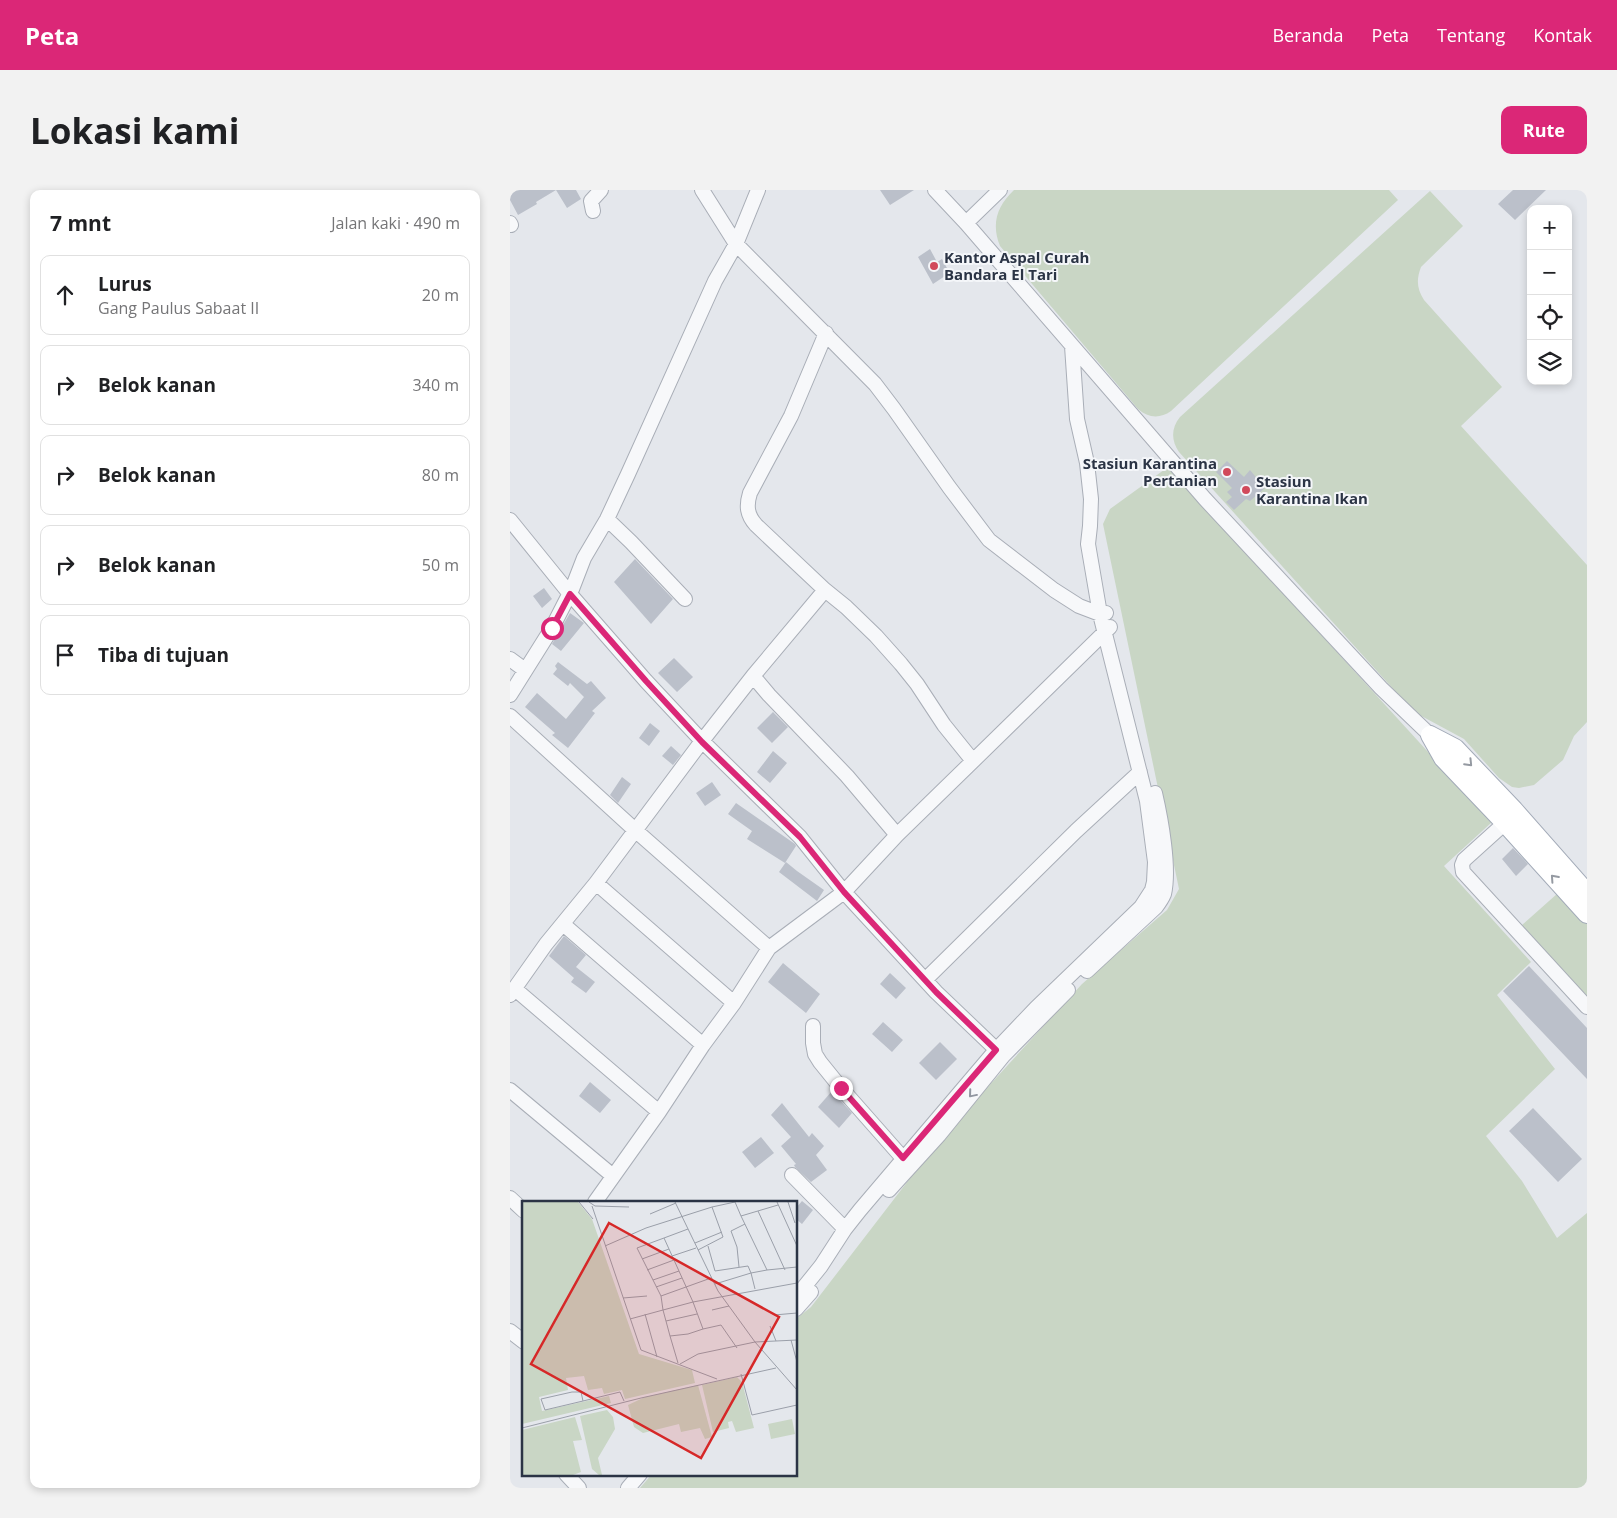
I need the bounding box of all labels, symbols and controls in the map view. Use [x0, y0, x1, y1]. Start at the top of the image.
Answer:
text: Peta [25, 19, 79, 52]
text: Beranda [1272, 23, 1344, 47]
text: Peta [1372, 23, 1409, 47]
text: Tentang [1437, 23, 1505, 47]
text: Kontak [1533, 23, 1592, 47]
button: Rute [1501, 106, 1587, 154]
text: Lokasi kami [30, 107, 239, 154]
map controls [1527, 205, 1572, 385]
button: + [1527, 205, 1572, 250]
text: 7 mnt [50, 209, 111, 237]
text: Jalan kaki · 490 m [331, 212, 460, 234]
place label: Kantor Aspal Curah Bandara El Tari [944, 247, 1089, 284]
button: − [1527, 250, 1572, 295]
marker: Kantor Aspal Curah Bandara El Tari [928, 260, 940, 272]
text: Lurus [98, 271, 152, 297]
icon: ahead [51, 281, 79, 309]
text: 20 m [422, 284, 459, 306]
button: locate [1527, 295, 1572, 340]
text: Gang Paulus Sabaat II [98, 297, 259, 319]
button: layers [1527, 340, 1572, 385]
icon: right [51, 371, 79, 399]
text: Belok kanan [98, 372, 216, 398]
text: 340 m [413, 374, 459, 396]
place label: Stasiun Karantina Pertanian [1083, 453, 1217, 490]
icon: right [51, 461, 79, 489]
text: Belok kanan [98, 462, 216, 488]
text: 80 m [422, 464, 459, 486]
marker: Stasiun Karantina Pertanian [1221, 466, 1233, 478]
place label: Stasiun Karantina Ikan [1256, 471, 1368, 508]
marker: Stasiun Karantina Ikan [1240, 484, 1252, 496]
icon: right [51, 551, 79, 579]
text: Belok kanan [98, 552, 216, 578]
text: 50 m [422, 554, 459, 576]
route start [541, 617, 564, 640]
icon: arrive [51, 641, 79, 669]
text: Tiba di tujuan [98, 642, 229, 668]
one-way arrow [1463, 757, 1472, 766]
one-way arrow [1551, 875, 1560, 884]
route end [830, 1077, 853, 1100]
one-way arrow [970, 1088, 978, 1097]
inset map [522, 1201, 798, 1476]

